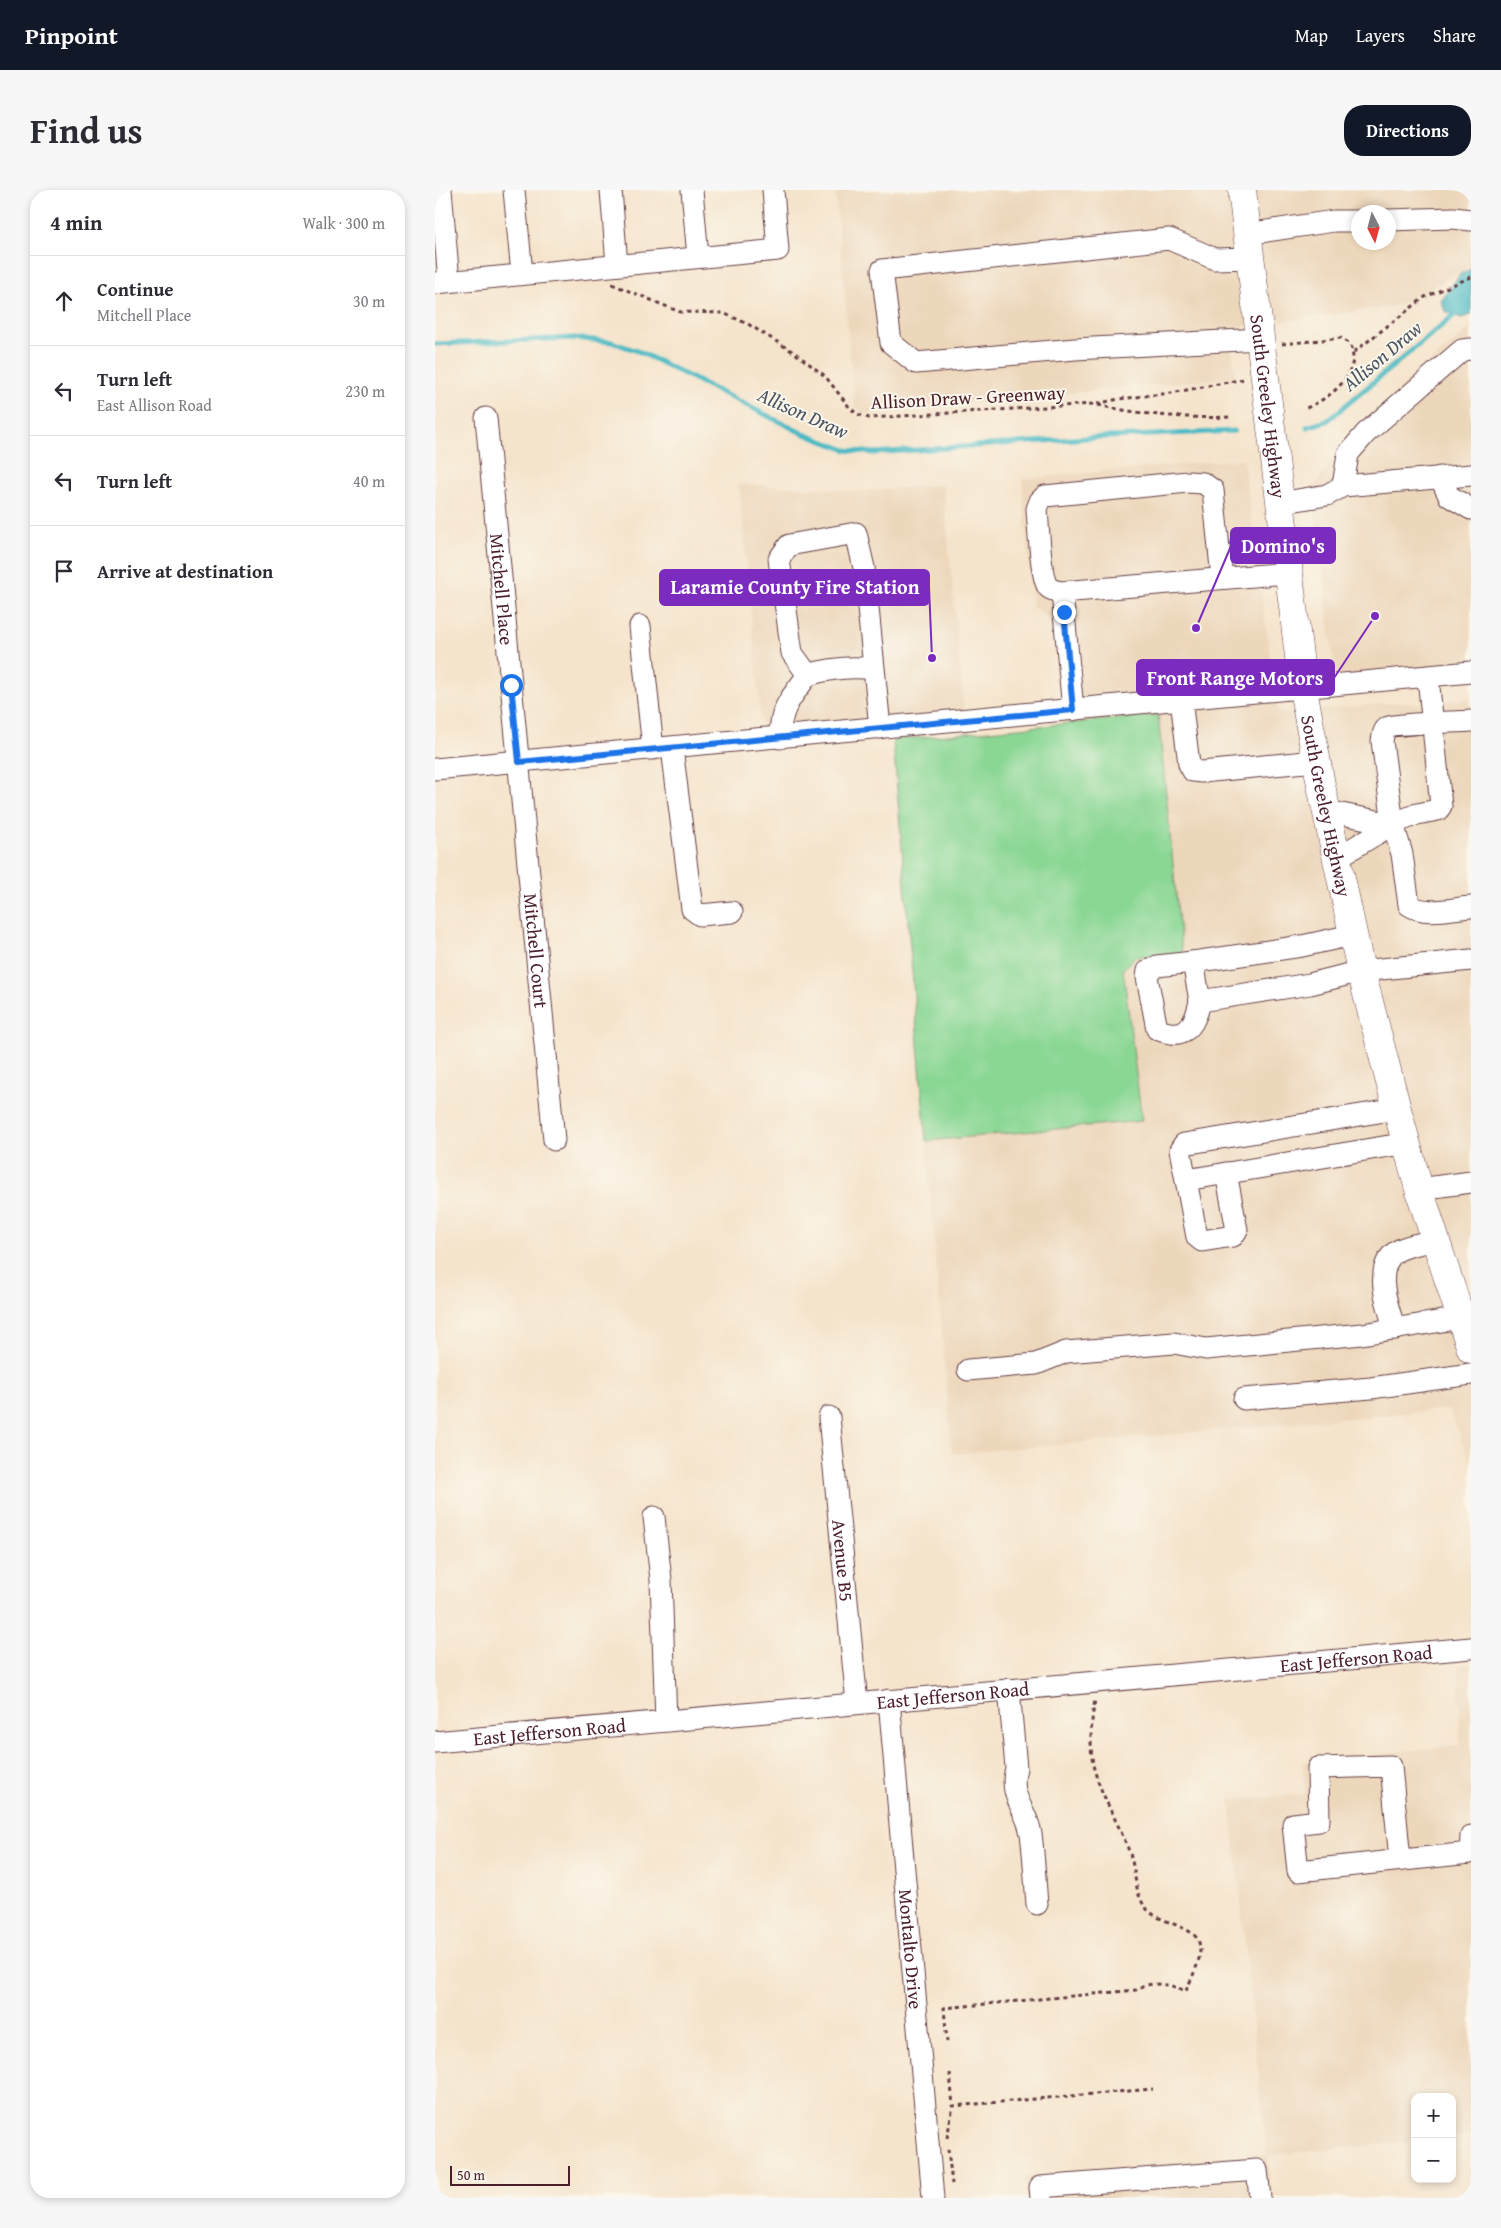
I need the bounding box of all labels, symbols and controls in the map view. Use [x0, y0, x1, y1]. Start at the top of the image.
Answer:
text: Pinpoint [25, 18, 118, 53]
text: Map [1295, 22, 1328, 49]
text: Layers [1356, 22, 1405, 49]
text: Share [1433, 22, 1476, 49]
text: Find us [30, 105, 143, 156]
button: Directions [1344, 105, 1471, 156]
north arrow [1351, 205, 1396, 250]
text: 4 min [50, 207, 102, 238]
text: Walk · 300 m [302, 211, 385, 235]
text: Continue [97, 275, 174, 303]
icon: ahead [50, 287, 78, 315]
text: 30 m [353, 289, 385, 313]
text: Mitchell Place [97, 303, 191, 327]
street label: South Greeley Highway [1243, 313, 1294, 500]
water label: Allison Draw [1335, 314, 1428, 398]
text: Turn left [97, 365, 172, 393]
icon: left [50, 377, 78, 405]
street label: Allison Draw - Greenway [870, 378, 1067, 416]
text: 230 m [345, 379, 385, 403]
water label: Allison Draw [752, 379, 853, 445]
text: East Allison Road [97, 393, 212, 417]
icon: left [50, 467, 78, 495]
text: Turn left [97, 467, 172, 495]
text: 40 m [353, 469, 385, 493]
callout: Domino's [1231, 528, 1335, 563]
text: Domino's [1241, 531, 1325, 560]
street label: Mitchell Place [483, 532, 521, 646]
icon: arrive [50, 557, 78, 585]
text: Arrive at destination [97, 557, 273, 585]
callout: Laramie County Fire Station [660, 570, 929, 605]
text: Laramie County Fire Station [670, 572, 920, 601]
route end [1053, 601, 1076, 624]
callout: Front Range Motors [1137, 660, 1334, 695]
text: Front Range Motors [1147, 663, 1323, 692]
route start [500, 674, 523, 697]
street label: South Greeley Highway [1294, 713, 1359, 900]
street label: Mitchell Court [517, 892, 556, 1010]
street label: Avenue B5 [825, 1518, 861, 1603]
street label: East Jefferson Road [1279, 1637, 1434, 1679]
street label: East Jefferson Road [876, 1674, 1031, 1716]
street label: East Jefferson Road [472, 1711, 628, 1752]
street label: Montalto Drive [892, 1888, 930, 2010]
map controls [1411, 2093, 1456, 2183]
button: + [1411, 2093, 1456, 2138]
button: − [1411, 2138, 1456, 2183]
scale bar [450, 2163, 570, 2186]
text: 50 m [457, 2165, 485, 2185]

